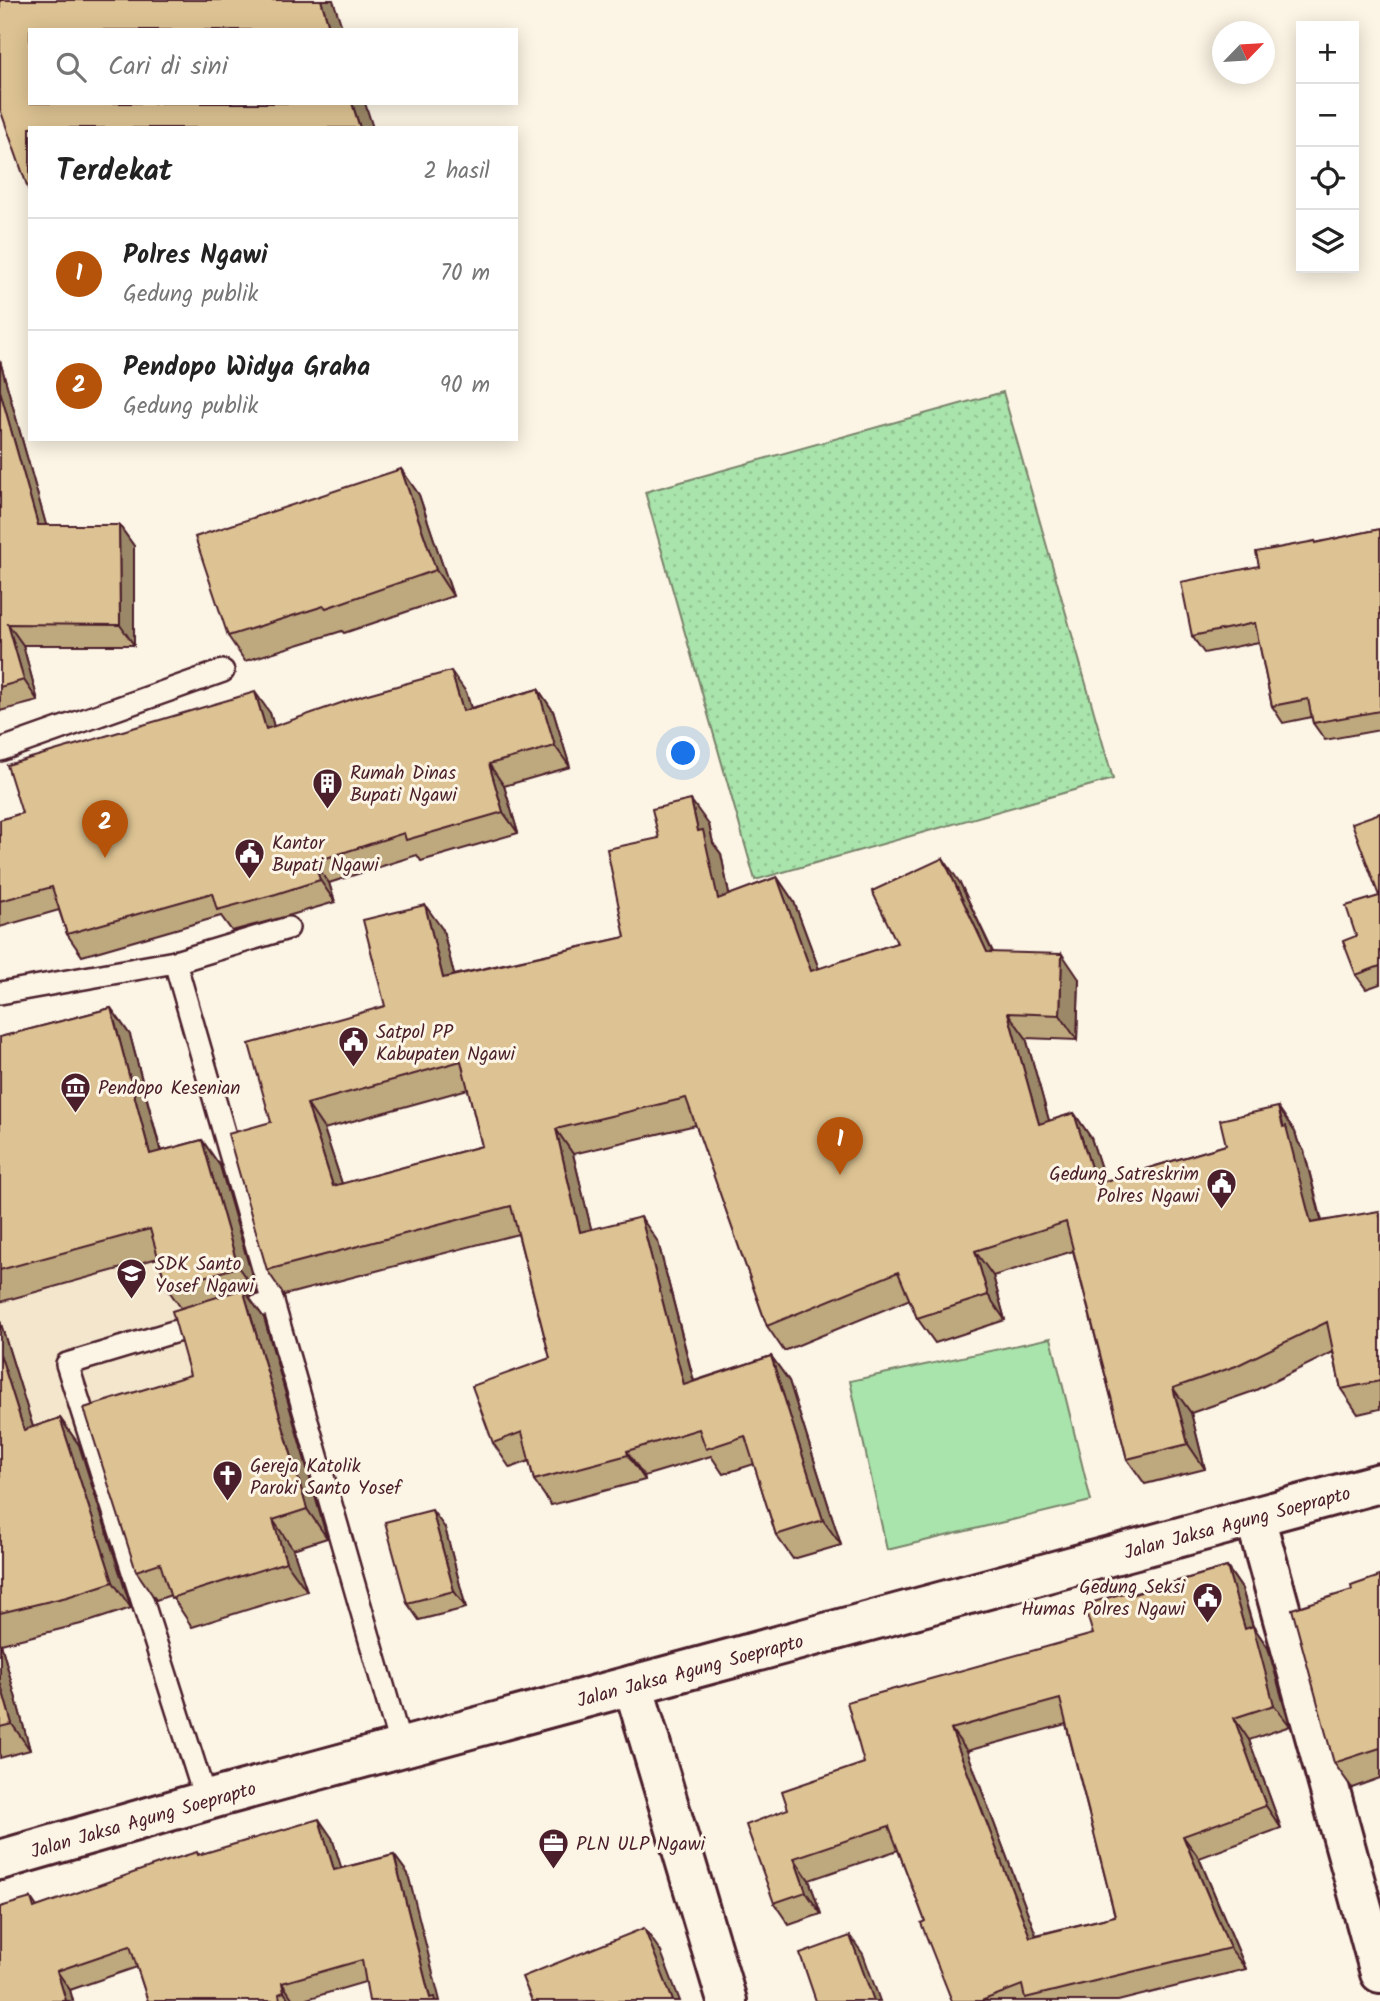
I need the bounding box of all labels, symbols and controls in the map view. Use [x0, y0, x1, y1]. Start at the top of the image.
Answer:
north arrow [1212, 21, 1275, 84]
map controls [1296, 21, 1359, 273]
button: + [1296, 21, 1359, 84]
search box [28, 28, 518, 105]
text: Cari di sini [108, 46, 228, 88]
icon: search [52, 48, 90, 86]
button: − [1296, 84, 1359, 147]
button: locate [1296, 147, 1359, 210]
text: Terdekat [56, 148, 172, 196]
text: 2 hasil [423, 154, 490, 190]
button: layers [1296, 210, 1359, 273]
text: Polres Ngawi [123, 235, 268, 277]
text: 1 [76, 256, 82, 292]
text: 70 m [440, 256, 490, 292]
text: Gedung publik [123, 277, 258, 313]
text: Pendopo Widya Graha [123, 347, 370, 389]
text: 2 [72, 368, 86, 404]
text: 90 m [440, 368, 490, 404]
text: Gedung publik [123, 389, 258, 425]
your location [666, 736, 700, 770]
place label: Rumah Dinas Bupati Ngawi [350, 759, 458, 811]
building icon: Rumah Dinas Bupati Ngawi [310, 766, 344, 810]
pin: 2 [82, 800, 128, 858]
place label: Kantor Bupati Ngawi [272, 829, 380, 881]
public building icon: Kantor Bupati Ngawi [232, 836, 266, 880]
place label: Satpol PP Kabupaten Ngawi [376, 1018, 516, 1070]
public building icon: Satpol PP Kabupaten Ngawi [336, 1025, 370, 1069]
museum icon: Pendopo Kesenian [58, 1070, 92, 1114]
place label: Pendopo Kesenian [98, 1074, 241, 1104]
pin: 1 [817, 1117, 863, 1175]
place label: Gedung Satreskrim Polres Ngawi [1049, 1160, 1200, 1212]
public building icon: Gedung Satreskrim Polres Ngawi [1205, 1167, 1239, 1211]
place label: SDK Santo Yosef Ngawi [155, 1250, 256, 1302]
school or university icon: SDK Santo Yosef Ngawi [115, 1257, 149, 1301]
place label: Gereja Katolik Paroki Santo Yosef [250, 1452, 403, 1504]
church icon: Gereja Katolik Paroki Santo Yosef [210, 1459, 244, 1503]
street label: Jalan Jaksa Agung Soeprapto [1121, 1479, 1354, 1569]
place label: Gedung Seksi Humas Polres Ngawi [1021, 1573, 1186, 1625]
public building icon: Gedung Seksi Humas Polres Ngawi [1191, 1580, 1225, 1624]
street label: Jalan Jaksa Agung Soeprapto [574, 1627, 807, 1717]
street label: Jalan Jaksa Agung Soeprapto [27, 1774, 260, 1868]
office icon: PLN ULP Ngawi [536, 1826, 570, 1870]
place label: PLN ULP Ngawi [576, 1830, 706, 1860]

